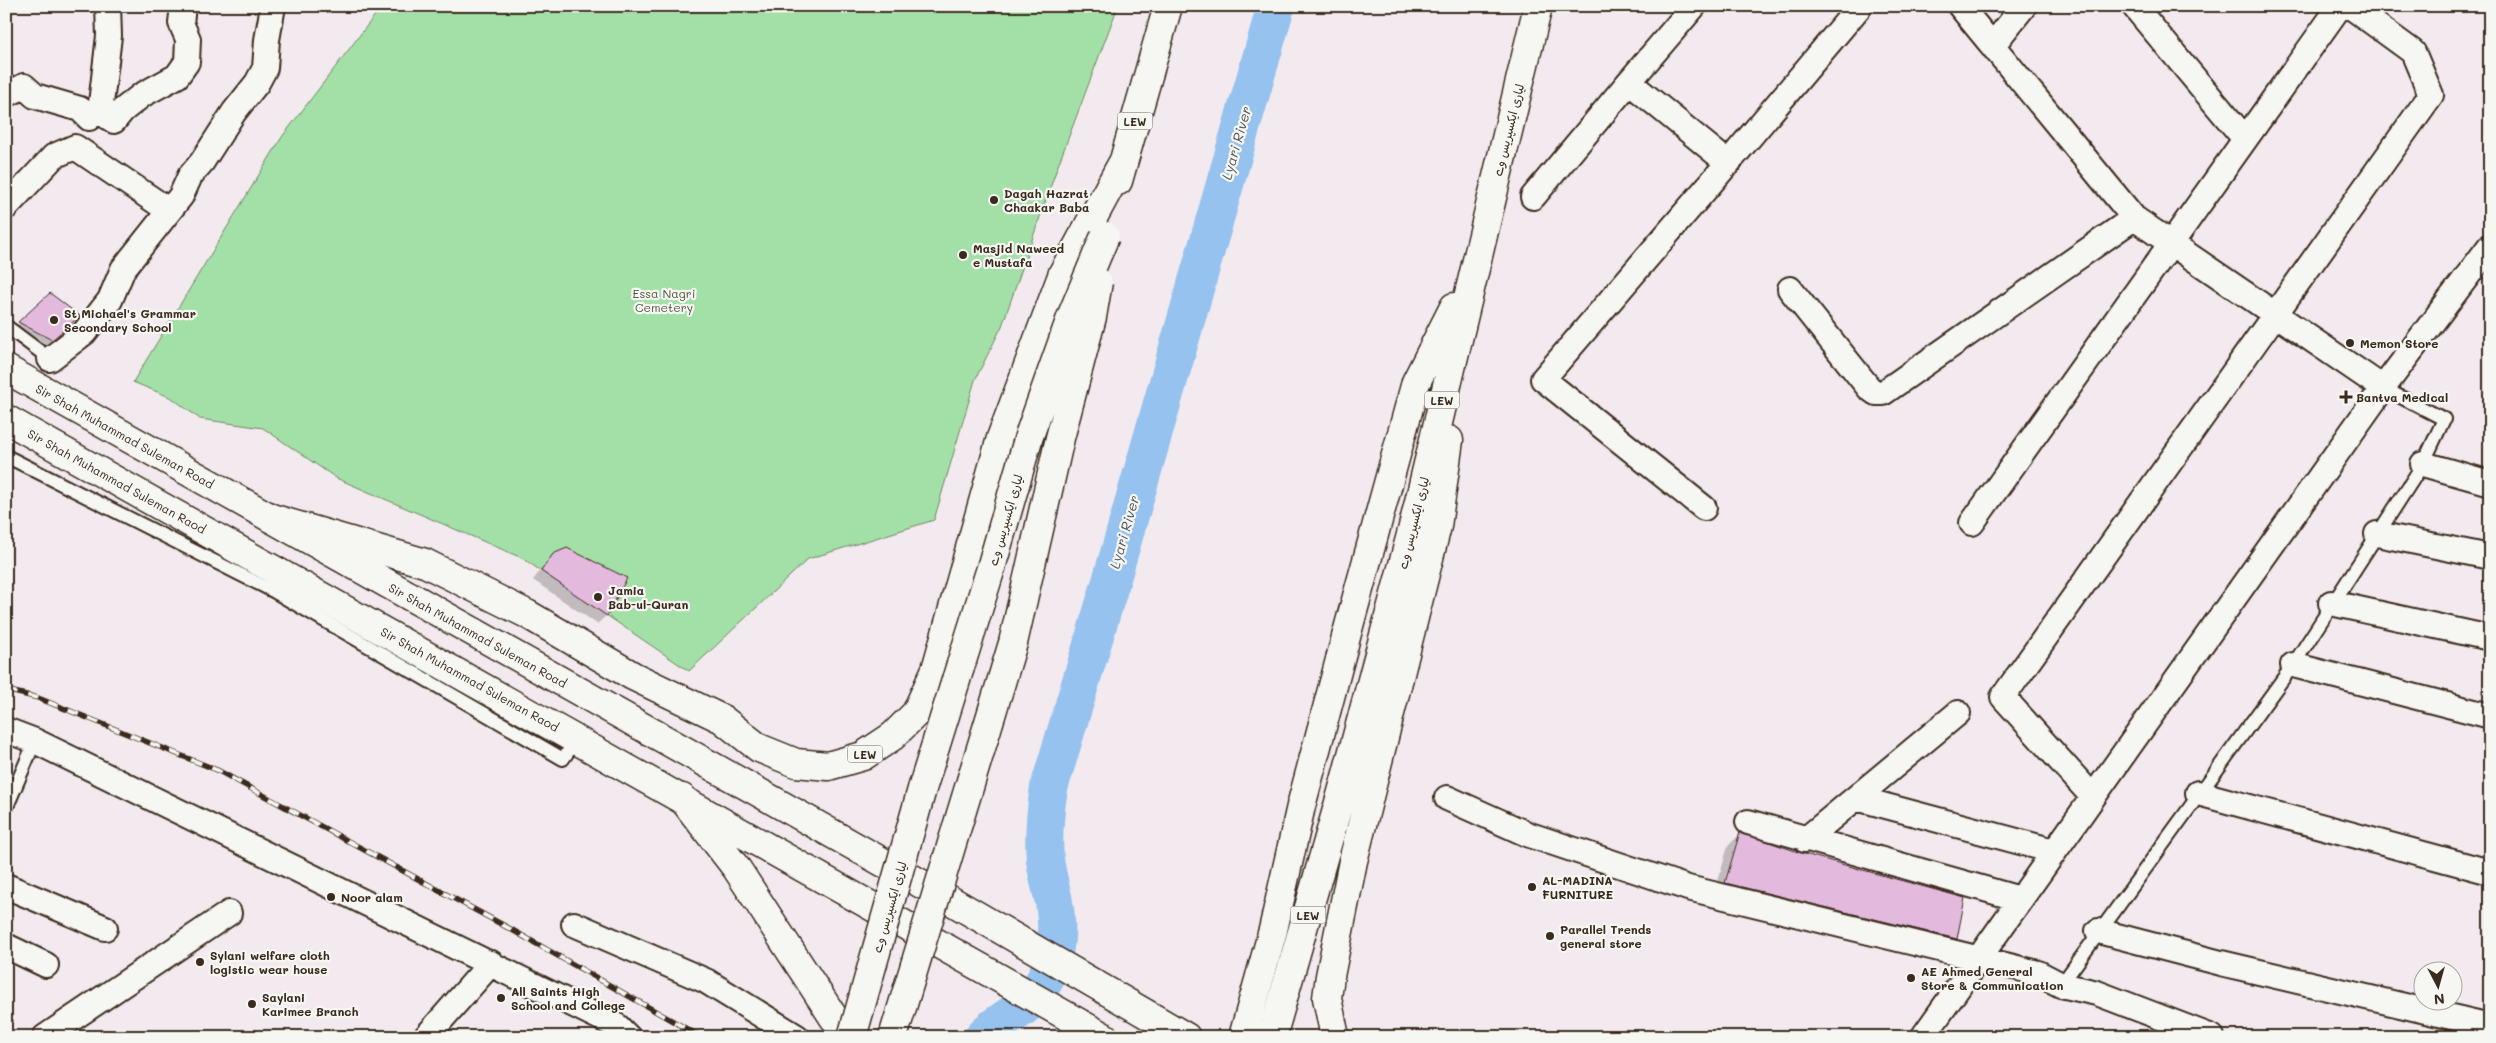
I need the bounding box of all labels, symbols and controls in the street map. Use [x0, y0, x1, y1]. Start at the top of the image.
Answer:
street label: لیاری ایکسپریس وے [1489, 82, 1528, 178]
water label: Lyari River [1216, 104, 1256, 182]
road number: LEW [1118, 112, 1152, 130]
place label: Dagah Hazrat Chaakar Baba [1004, 185, 1089, 215]
marker: Dagah Hazrat Chaakar Baba [988, 194, 1000, 206]
place label: Masjid Naweed e Mustafa [973, 240, 1065, 270]
marker: Masjid Naweed e Mustafa [957, 249, 969, 261]
park label: Essa Nagri Cemetery [633, 285, 695, 315]
place label: St Michael's Grammar Secondary School [64, 305, 196, 335]
marker: St Michael's Grammar Secondary School [48, 314, 60, 326]
place label: Memon Store [2360, 335, 2438, 351]
marker: Memon Store [2344, 337, 2356, 349]
street label: Sir Shah Muhammad Suleman Road [33, 380, 217, 492]
place label: Bantva Medical [2356, 389, 2448, 405]
marker: Bantva Medical [2340, 391, 2352, 403]
road number: LEW [1424, 392, 1460, 408]
street label: Sir Shah Muhammad Suleman Raod [25, 425, 209, 537]
street label: لیاری ایکسپریس وے [984, 472, 1027, 568]
street label: لیاری ایکسپریس وے [1394, 475, 1433, 571]
water label: Lyari River [1104, 493, 1144, 571]
street label: Sir Shah Muhammad Suleman Road [386, 579, 570, 691]
place label: Jamia Bab-ul-Quran [608, 582, 688, 612]
marker: Jamia Bab-ul-Quran [592, 591, 604, 603]
street label: Sir Shah Muhammad Suleman Raod [378, 623, 562, 735]
road number: LEW [848, 746, 882, 762]
street label: لیاری ایکسپریس وے [868, 859, 911, 955]
place label: AL-MADINA FURNITURE [1542, 872, 1614, 902]
marker: AL-MADINA FURNITURE [1526, 881, 1538, 893]
place label: Noor alam [341, 889, 403, 905]
marker: Noor alam [325, 891, 337, 903]
road number: LEW [1290, 906, 1326, 924]
place label: Parallel Trends general store [1560, 921, 1651, 951]
marker: Parallel Trends general store [1544, 930, 1556, 942]
place label: Sylani welfare cloth logistic wear house [210, 947, 330, 977]
marker: Sylani welfare cloth logistic wear house [194, 956, 206, 968]
north arrow [2414, 960, 2464, 1010]
place label: AE Ahmed General Store & Communication [1921, 963, 2063, 993]
marker: AE Ahmed General Store & Communication [1905, 972, 1917, 984]
place label: All Saints High School and College [511, 983, 625, 1013]
place label: Saylani Karimee Branch [262, 989, 358, 1019]
text: N [2433, 989, 2446, 1009]
marker: All Saints High School and College [495, 992, 507, 1004]
marker: Saylani Karimee Branch [246, 998, 258, 1010]

